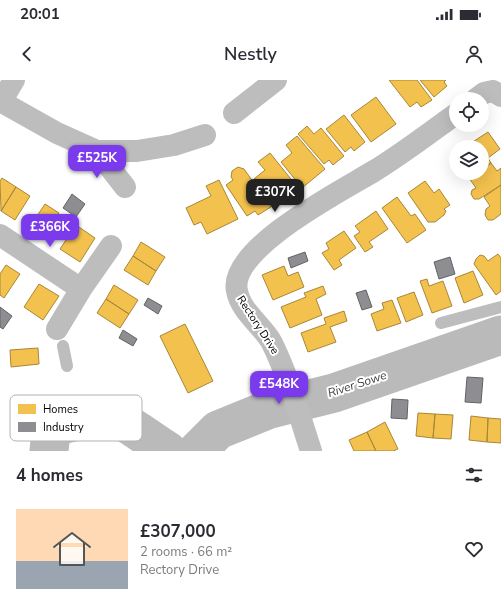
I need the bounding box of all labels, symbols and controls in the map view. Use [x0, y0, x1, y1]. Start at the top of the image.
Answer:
text: 20:01 [20, 4, 60, 24]
text: Nestly [224, 42, 277, 66]
icon: back [16, 43, 38, 65]
icon: person [463, 43, 485, 65]
map controls [449, 92, 489, 180]
button: locate [449, 92, 489, 132]
button: layers [449, 140, 489, 180]
pin: £525K [69, 145, 125, 179]
text: £525K [77, 149, 117, 167]
pin: £307K [247, 179, 303, 213]
text: £307K [255, 183, 295, 201]
pin: £366K [22, 214, 78, 248]
text: £366K [30, 218, 70, 236]
street label: Rectory Drive [233, 293, 283, 357]
water label: River Sowe [326, 367, 389, 401]
pin: £548K [251, 371, 307, 405]
text: £548K [259, 375, 299, 393]
legend [10, 395, 142, 441]
text: Homes [43, 402, 78, 417]
text: Industry [43, 420, 84, 435]
text: 4 homes [16, 464, 83, 487]
icon: filters [463, 464, 485, 486]
text: £307,000 [140, 520, 216, 543]
icon: home [48, 525, 96, 573]
icon: heart [463, 538, 485, 560]
text: 2 rooms · 66 m² [140, 543, 232, 561]
text: Rectory Drive [140, 561, 219, 579]

